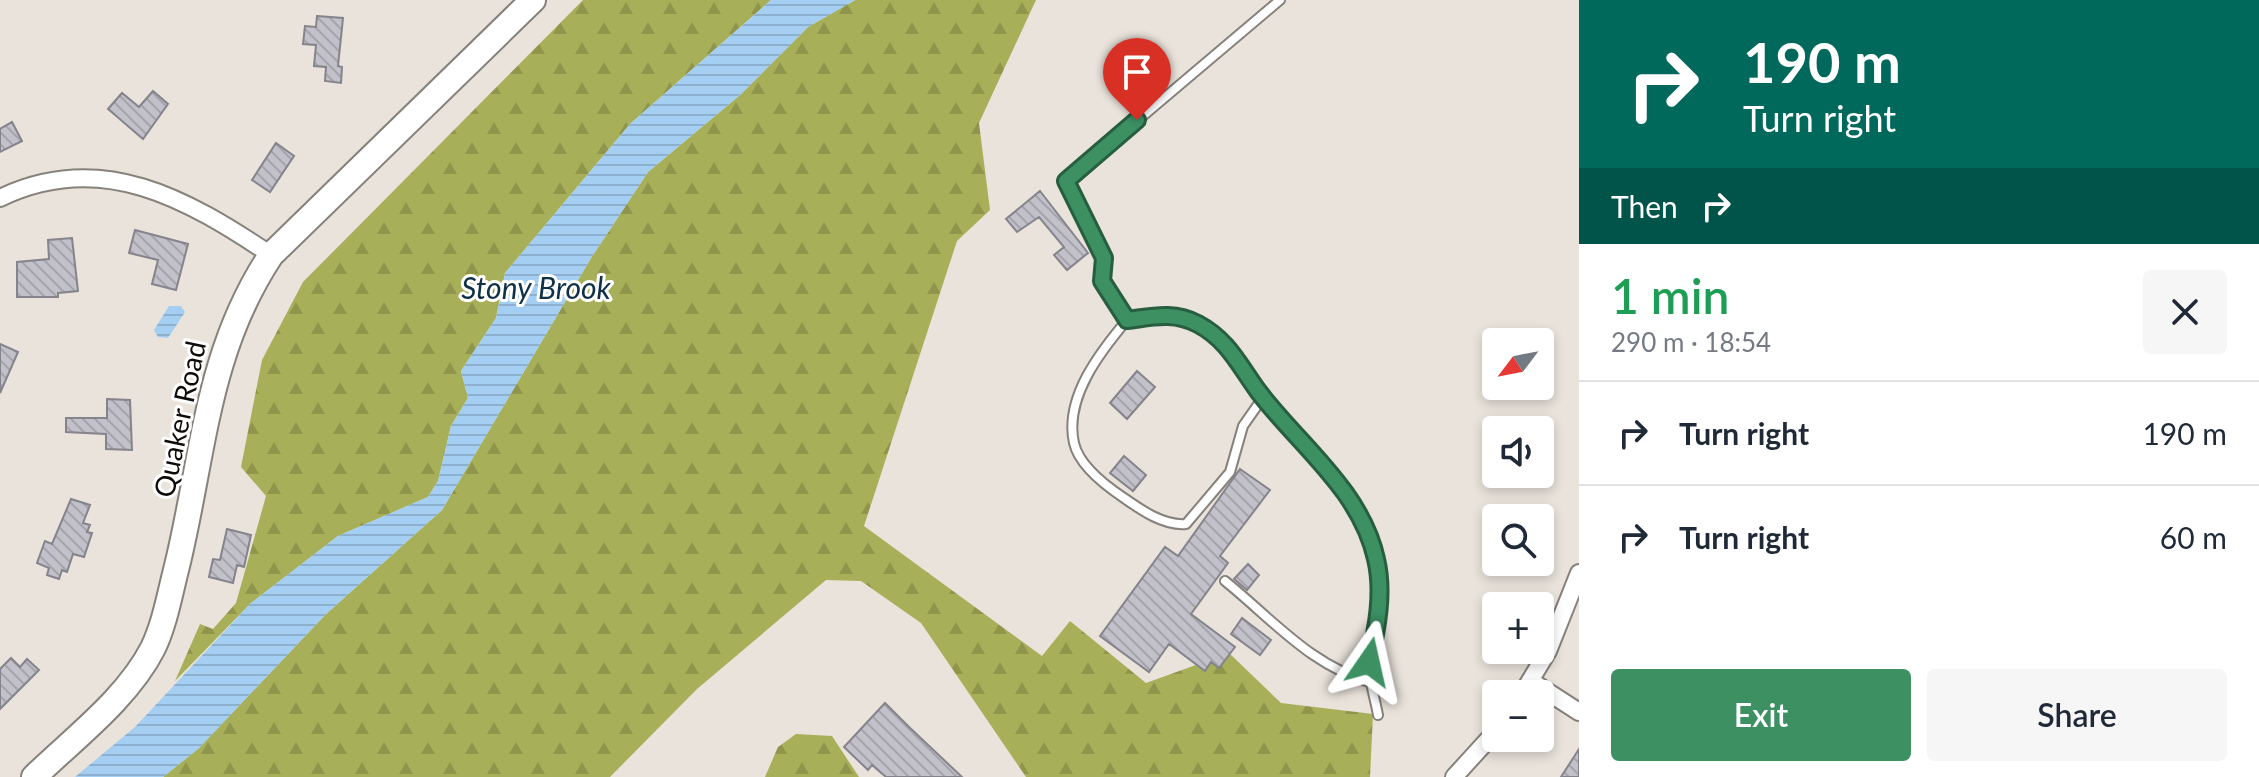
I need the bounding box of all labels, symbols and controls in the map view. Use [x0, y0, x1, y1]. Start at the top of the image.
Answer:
text: 190 m [1743, 28, 1901, 95]
icon: right [1611, 32, 1715, 136]
pin [1103, 38, 1171, 120]
icon: arrive [1115, 50, 1159, 94]
text: Turn right [1743, 96, 1896, 140]
icon: right [1694, 184, 1738, 228]
text: Then [1611, 188, 1678, 224]
text: 1 min [1611, 267, 1729, 324]
water label: Stony Brook [461, 269, 612, 305]
button: close [2143, 270, 2227, 354]
text: 290 m · 18:54 [1611, 326, 1771, 358]
north arrow [1482, 328, 1554, 400]
map controls [1482, 328, 1554, 752]
street label: Quaker Road [146, 338, 212, 500]
icon: right [1611, 411, 1655, 455]
text: Turn right [1679, 415, 1809, 451]
text: 190 m [2142, 415, 2227, 451]
button: sound [1482, 416, 1554, 488]
button: search [1482, 504, 1554, 576]
icon: right [1611, 515, 1655, 559]
text: Turn right [1679, 519, 1809, 555]
text: 60 m [2160, 519, 2227, 555]
button: + [1482, 592, 1554, 664]
position arrow [1327, 620, 1411, 704]
button: Exit [1611, 669, 1911, 761]
button: Share [1927, 669, 2227, 761]
button: − [1482, 680, 1554, 752]

